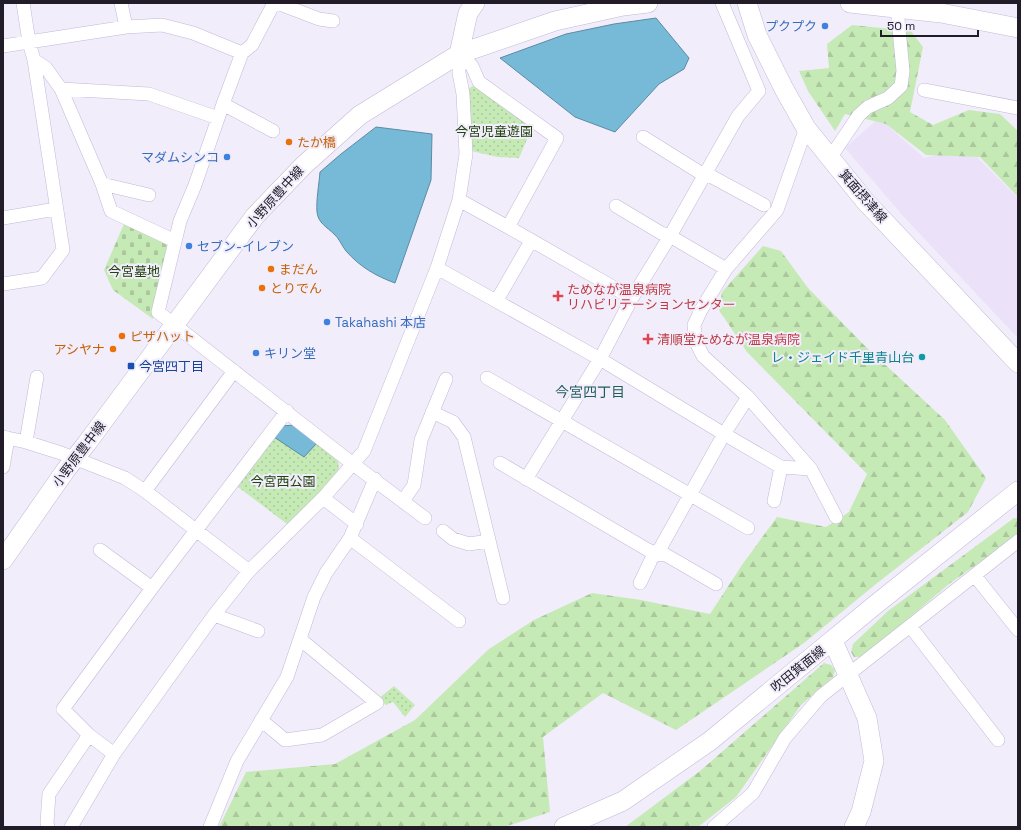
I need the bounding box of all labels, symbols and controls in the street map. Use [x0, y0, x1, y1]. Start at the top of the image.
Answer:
scale bar [881, 12, 978, 38]
place label: プクプク [765, 18, 817, 35]
text: 50 m [887, 18, 915, 34]
marker: プクプク [820, 21, 830, 31]
park label: 今宮児童遊園 [455, 123, 533, 140]
place label: たか橋 [297, 134, 336, 151]
marker: たか橋 [284, 137, 294, 147]
place label: マダムシンコ [141, 149, 219, 166]
marker: マダムシンコ [222, 152, 232, 162]
street label: 小野原豊中線 [243, 162, 307, 232]
street label: 箕面摂津線 [835, 166, 891, 226]
place label: セブン-イレブン [197, 238, 294, 255]
marker: セブン-イレブン [184, 241, 194, 251]
place label: まだん [279, 261, 318, 278]
park label: 今宮墓地 [108, 263, 160, 280]
marker: まだん [266, 264, 276, 274]
place label: とりでん [270, 280, 322, 297]
place label: ためなが温泉病院 リハビリテーションセンター [567, 281, 736, 313]
marker: とりでん [257, 283, 267, 293]
marker: ためなが温泉病院 リハビリテーションセンター [552, 290, 564, 302]
place label: Takahashi 本店 [335, 314, 426, 331]
marker: Takahashi 本店 [322, 317, 332, 327]
place label: ピザハット [130, 328, 195, 345]
marker: ピザハット [117, 331, 127, 341]
place label: 清順堂ためなが温泉病院 [657, 331, 800, 348]
marker: 清順堂ためなが温泉病院 [642, 333, 654, 345]
place label: アシヤナ [54, 341, 105, 358]
marker: アシヤナ [108, 344, 118, 354]
place label: キリン堂 [264, 345, 316, 362]
marker: キリン堂 [251, 348, 261, 358]
place label: レ・ジェイド千里青山台 [771, 349, 914, 366]
marker: レ・ジェイド千里青山台 [917, 352, 927, 362]
place label: 今宮四丁目 [139, 358, 204, 375]
marker: 今宮四丁目 [126, 361, 136, 371]
district label: 今宮四丁目 [555, 383, 625, 401]
street label: 小野原豊中線 [49, 418, 109, 490]
park label: 今宮西公園 [250, 473, 316, 490]
street label: 吹田箕面線 [767, 642, 829, 696]

